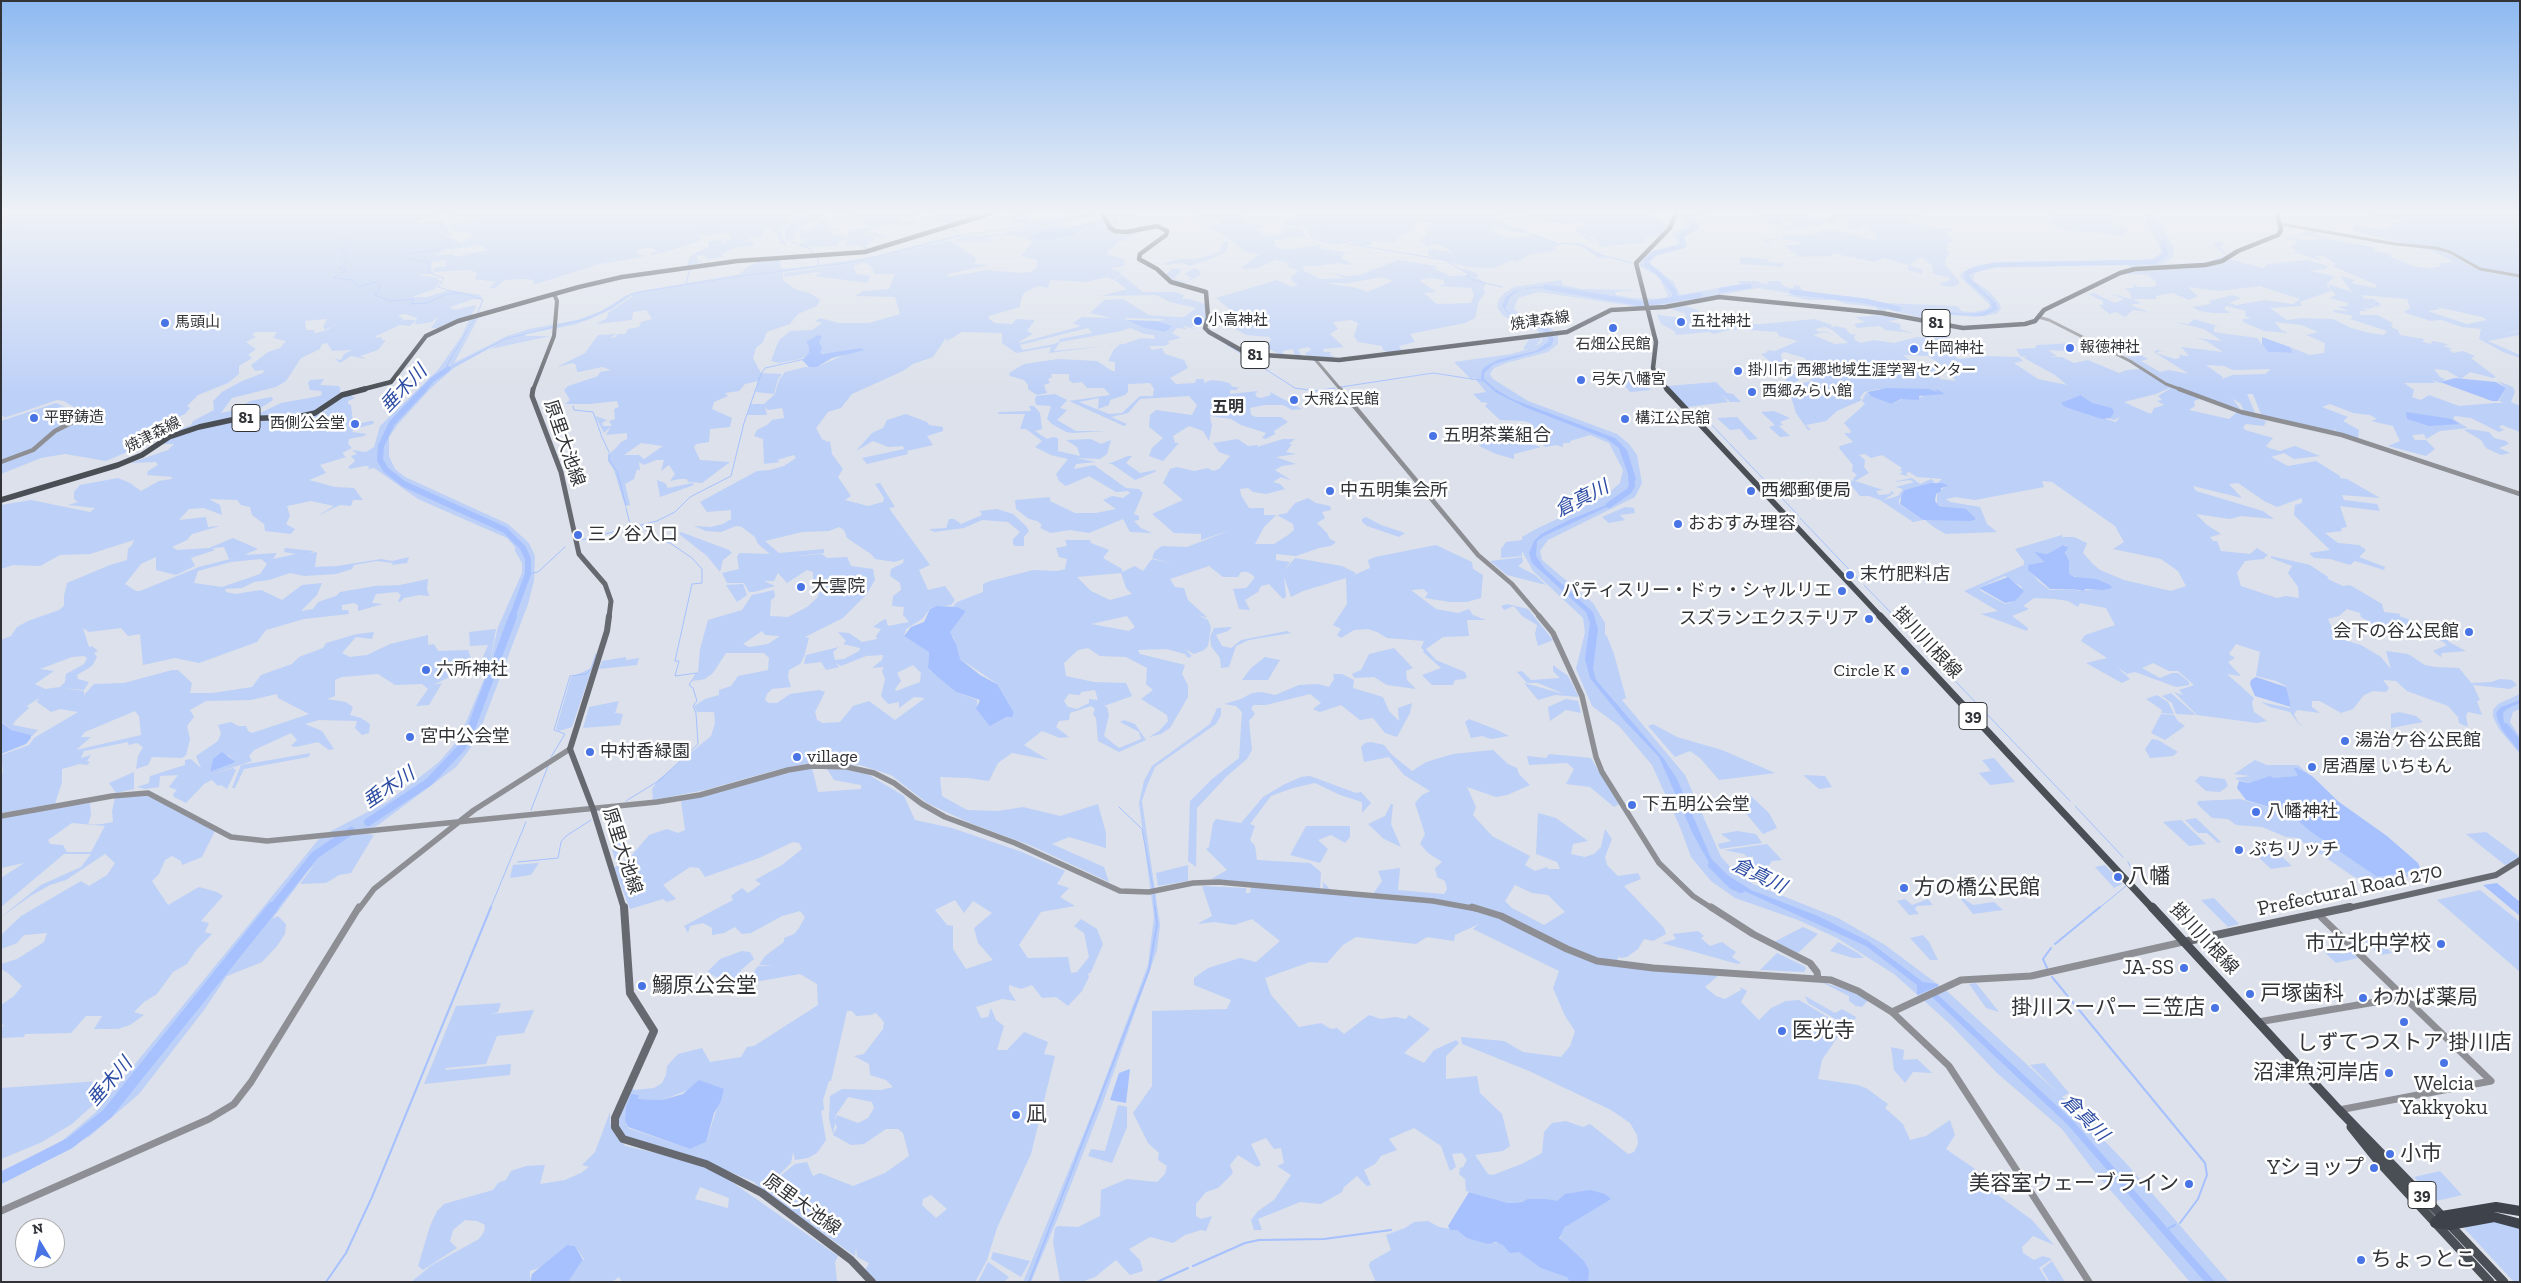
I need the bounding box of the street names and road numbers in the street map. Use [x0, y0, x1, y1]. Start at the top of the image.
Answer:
street label: 焼津森線 [1509, 308, 1571, 334]
road number: 81 [1922, 309, 1950, 336]
road number: 81 [1241, 342, 1269, 368]
street label: 原里大池線 [539, 397, 589, 489]
road number: 81 [232, 404, 260, 432]
street label: 焼津森線 [122, 413, 184, 457]
street label: 掛川川根線 [1888, 603, 1966, 683]
road number: 39 [1959, 702, 1987, 729]
street label: 原里大池線 [598, 805, 646, 897]
street label: Prefectural Road 270 [2255, 858, 2445, 922]
street label: 掛川川根線 [2165, 899, 2243, 979]
street label: 原里大池線 [759, 1170, 845, 1240]
road number: 39 [2408, 1182, 2436, 1208]

